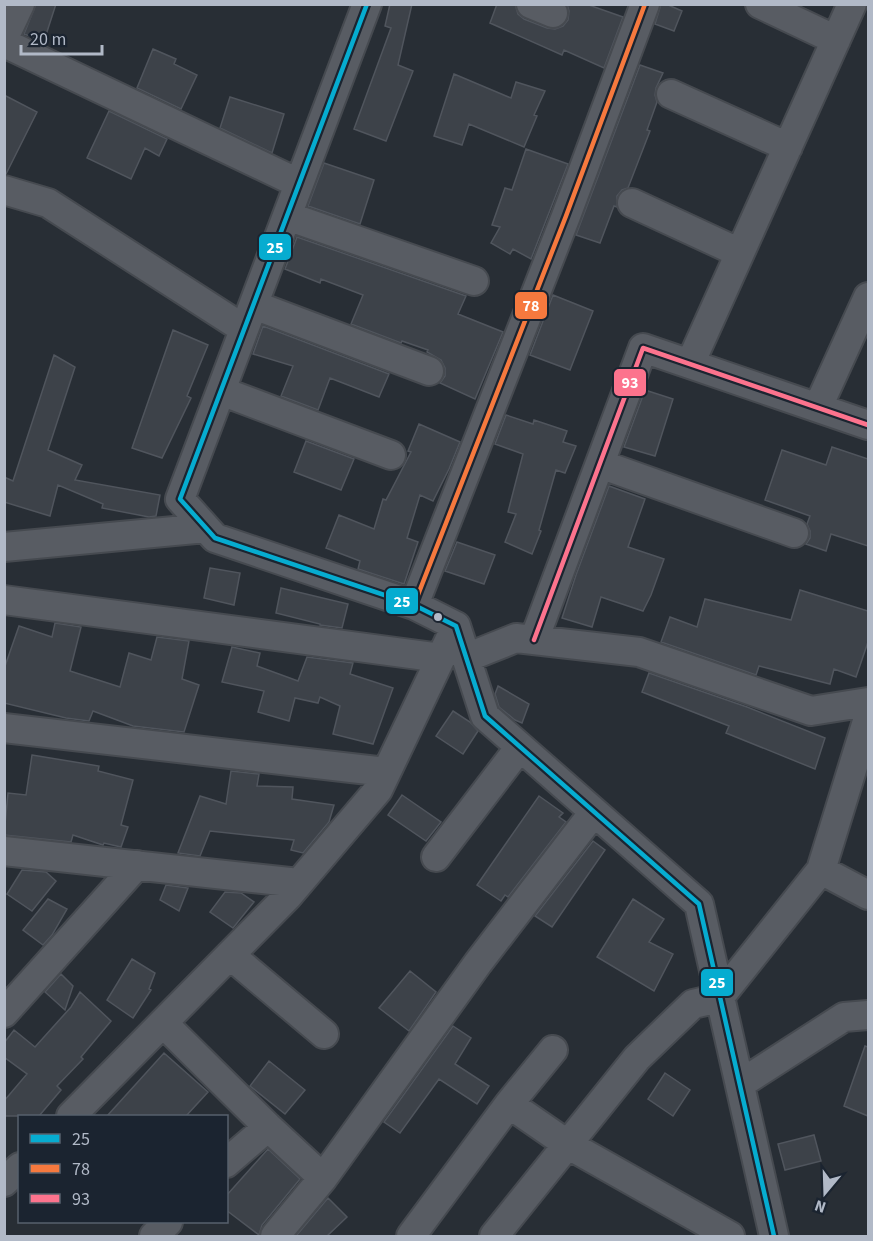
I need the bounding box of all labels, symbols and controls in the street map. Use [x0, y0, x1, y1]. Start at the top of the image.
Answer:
scale bar [21, 18, 102, 56]
text: 20 m [30, 27, 66, 52]
line badge: 25 [258, 233, 292, 261]
text: 25 [267, 237, 283, 259]
line badge: 78 [514, 291, 548, 320]
text: 78 [523, 295, 539, 317]
line badge: 93 [613, 368, 647, 397]
text: 93 [622, 372, 638, 394]
line badge: 25 [385, 587, 419, 615]
text: 25 [394, 591, 410, 613]
unlabelled marker [432, 611, 444, 623]
line badge: 25 [700, 968, 734, 997]
text: 25 [709, 972, 725, 994]
legend [18, 1115, 228, 1223]
text: 25 [72, 1127, 90, 1152]
text: 78 [72, 1157, 90, 1182]
north arrow [795, 1163, 855, 1223]
text: 93 [72, 1187, 90, 1212]
text: N [812, 1194, 829, 1218]

